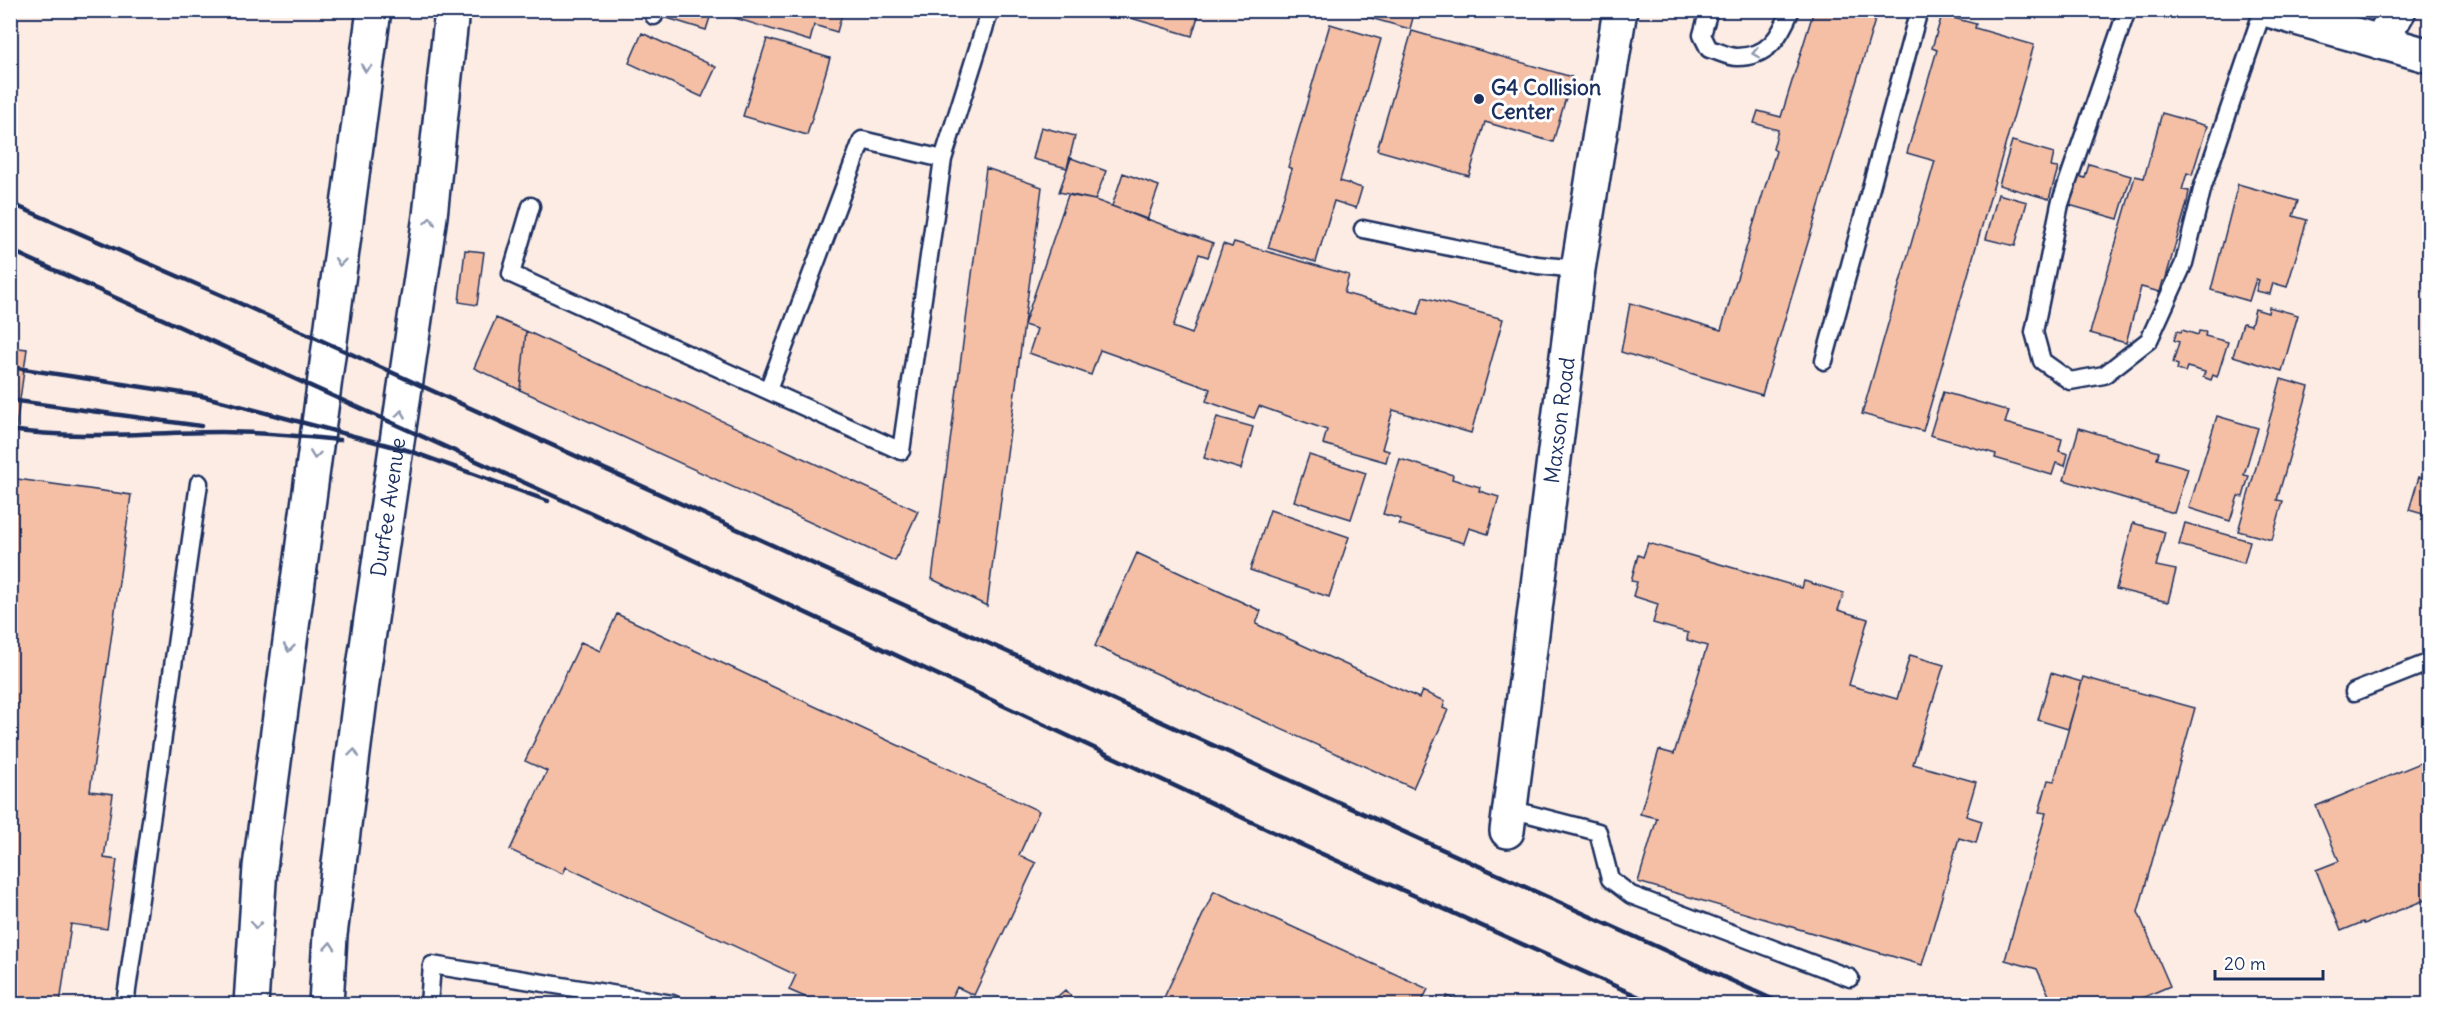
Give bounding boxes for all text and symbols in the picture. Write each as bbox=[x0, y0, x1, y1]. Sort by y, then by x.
one-way arrow bbox=[1751, 46, 1761, 59]
one-way arrow bbox=[360, 64, 372, 73]
place label: G4 Collision Center bbox=[1491, 74, 1601, 125]
marker: G4 Collision Center bbox=[1472, 92, 1486, 106]
one-way arrow bbox=[423, 216, 435, 226]
one-way arrow bbox=[334, 257, 347, 266]
street label: Maxson Road bbox=[1538, 356, 1580, 485]
one-way arrow bbox=[395, 409, 407, 419]
street label: Durfee Avenue bbox=[364, 436, 411, 578]
one-way arrow bbox=[309, 450, 321, 460]
one-way arrow bbox=[283, 644, 296, 653]
one-way arrow bbox=[347, 748, 359, 757]
one-way arrow bbox=[250, 921, 263, 930]
one-way arrow bbox=[323, 942, 336, 951]
scale bar bbox=[2215, 943, 2323, 981]
text: 20 m bbox=[2224, 952, 2266, 975]

